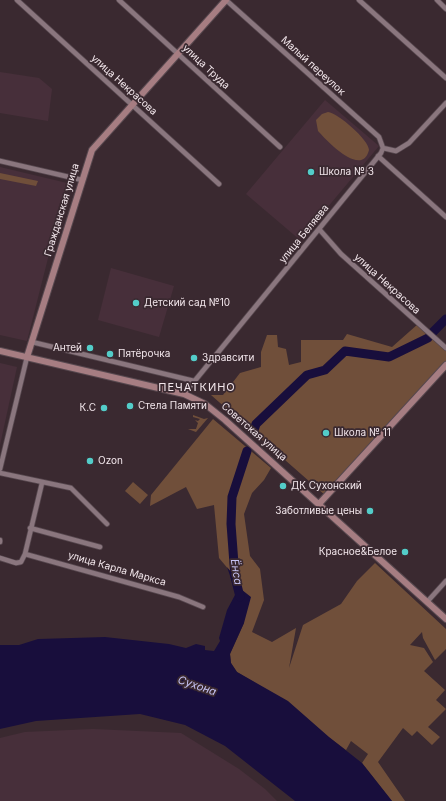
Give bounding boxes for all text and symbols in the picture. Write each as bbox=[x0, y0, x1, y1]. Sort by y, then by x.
street label: Малый переулок bbox=[278, 34, 348, 98]
street label: улица Труда bbox=[180, 42, 232, 92]
street label: улица Некрасова bbox=[89, 52, 159, 118]
street label: Гражданская улица bbox=[42, 162, 82, 258]
place label: Школа № 3 bbox=[319, 166, 374, 178]
marker: Школа № 3 bbox=[306, 167, 316, 177]
street label: улица Беляева bbox=[277, 202, 331, 266]
street label: улица Некрасова bbox=[352, 251, 422, 317]
place label: Детский сад №10 bbox=[144, 297, 230, 309]
marker: Детский сад №10 bbox=[131, 298, 141, 308]
place label: Антей bbox=[53, 342, 82, 354]
marker: Антей bbox=[85, 343, 95, 353]
place label: Пятёрочка bbox=[118, 348, 170, 360]
marker: Пятёрочка bbox=[105, 349, 115, 359]
place label: Здравсити bbox=[202, 352, 254, 364]
marker: Здравсити bbox=[189, 353, 199, 363]
district label: ПЕЧАТКИНО bbox=[158, 381, 236, 395]
place label: Стела Памяти bbox=[138, 400, 207, 412]
street label: Советская улица bbox=[219, 400, 289, 464]
marker: Стела Памяти bbox=[125, 401, 135, 411]
place label: К.С bbox=[80, 402, 96, 414]
marker: К.С bbox=[99, 403, 109, 413]
place label: Школа № 11 bbox=[334, 427, 391, 439]
marker: Школа № 11 bbox=[321, 428, 331, 438]
place label: Ozon bbox=[98, 455, 123, 467]
marker: Ozon bbox=[85, 456, 95, 466]
place label: ДК Сухонский bbox=[291, 480, 362, 492]
marker: ДК Сухонский bbox=[278, 481, 288, 491]
place label: Заботливые цены bbox=[275, 505, 362, 517]
marker: Заботливые цены bbox=[365, 506, 375, 516]
place label: Красное&Белое bbox=[319, 546, 397, 558]
marker: Красное&Белое bbox=[400, 547, 410, 557]
street label: улица Карла Маркса bbox=[67, 549, 167, 589]
water label: Ёнса bbox=[227, 558, 245, 586]
water label: Сухона bbox=[176, 673, 218, 699]

